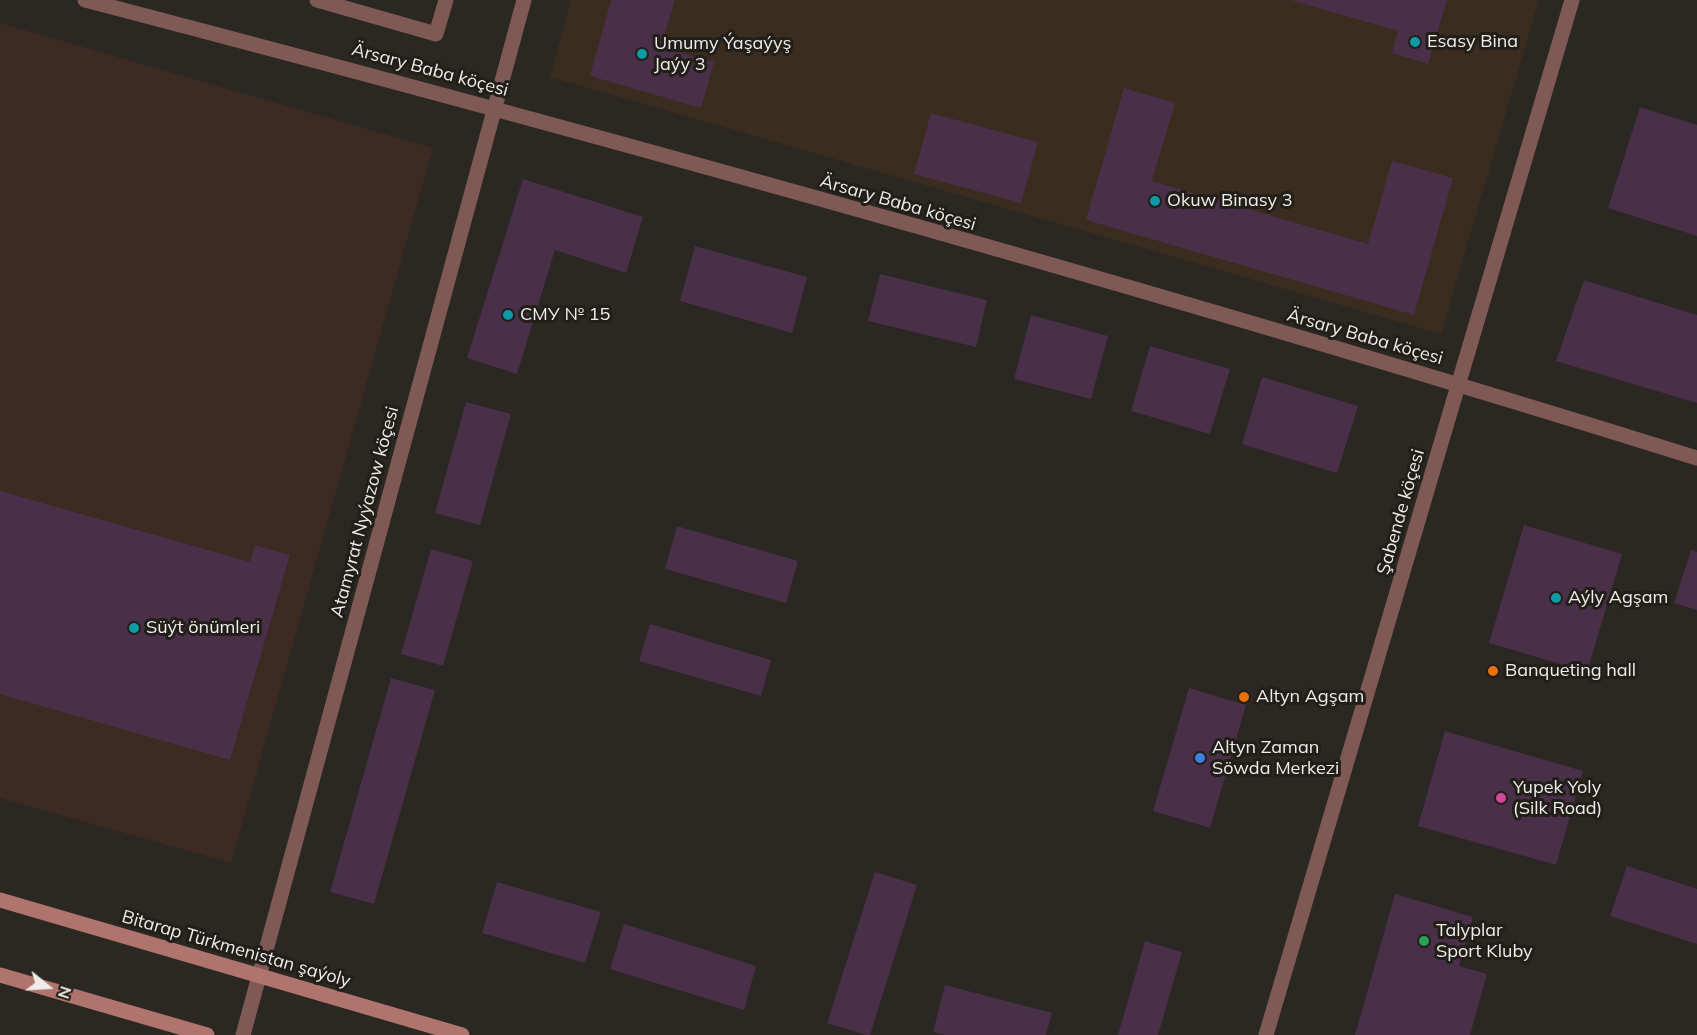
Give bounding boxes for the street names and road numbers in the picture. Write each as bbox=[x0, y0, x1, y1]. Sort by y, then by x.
street label: Ärsary Baba köçesi bbox=[349, 39, 511, 101]
street label: Ärsary Baba köçesi bbox=[818, 170, 978, 236]
street label: Ärsary Baba köçesi bbox=[1285, 304, 1445, 370]
street label: Atamyrat Nyýazow köçesi bbox=[326, 404, 404, 620]
street label: Şabende köçesi bbox=[1373, 447, 1429, 577]
street label: Bitarap Türkmenistan şaýoly bbox=[119, 906, 353, 992]

